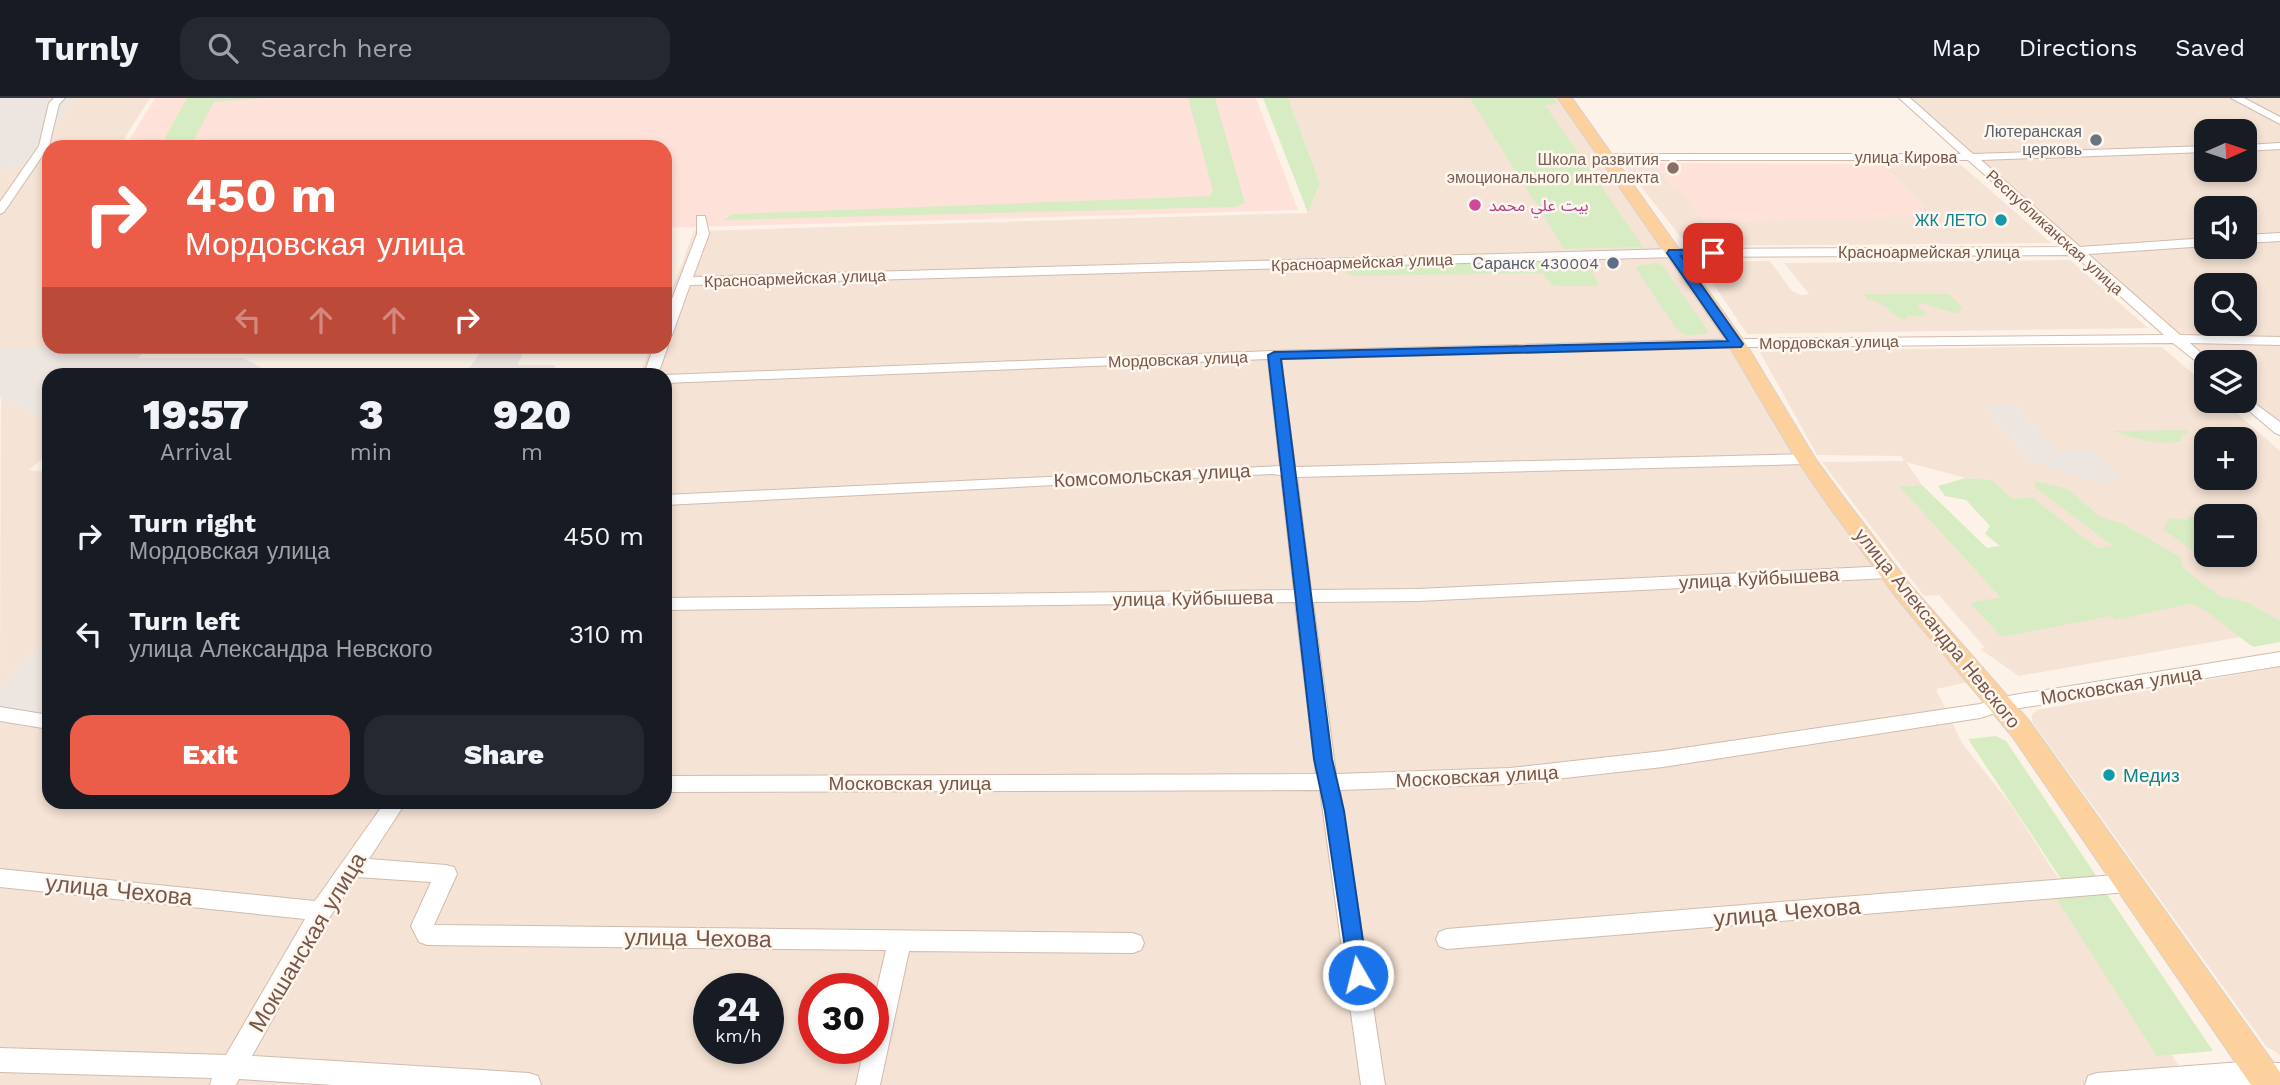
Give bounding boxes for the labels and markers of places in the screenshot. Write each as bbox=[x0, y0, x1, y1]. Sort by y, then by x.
place label: Лютеранская церковь bbox=[1984, 122, 2082, 159]
marker: Лютеранская церковь bbox=[2088, 132, 2104, 148]
place label: Школа развития эмоционального интеллекта bbox=[1447, 150, 1659, 187]
marker: Школа развития эмоционального интеллекта bbox=[1665, 160, 1681, 176]
place label: بيت علي محمد bbox=[1489, 196, 1589, 218]
marker: بيت علي محمد bbox=[1467, 197, 1483, 213]
place label: ЖК ЛЕТО bbox=[1915, 211, 1987, 230]
marker: ЖК ЛЕТО bbox=[1993, 212, 2009, 228]
pin bbox=[1683, 223, 1743, 283]
place label: Саранск 430004 bbox=[1473, 254, 1599, 273]
marker: Саранск 430004 bbox=[1605, 255, 1621, 271]
place label: Медиз bbox=[2123, 764, 2180, 787]
marker: Медиз bbox=[2101, 767, 2117, 783]

